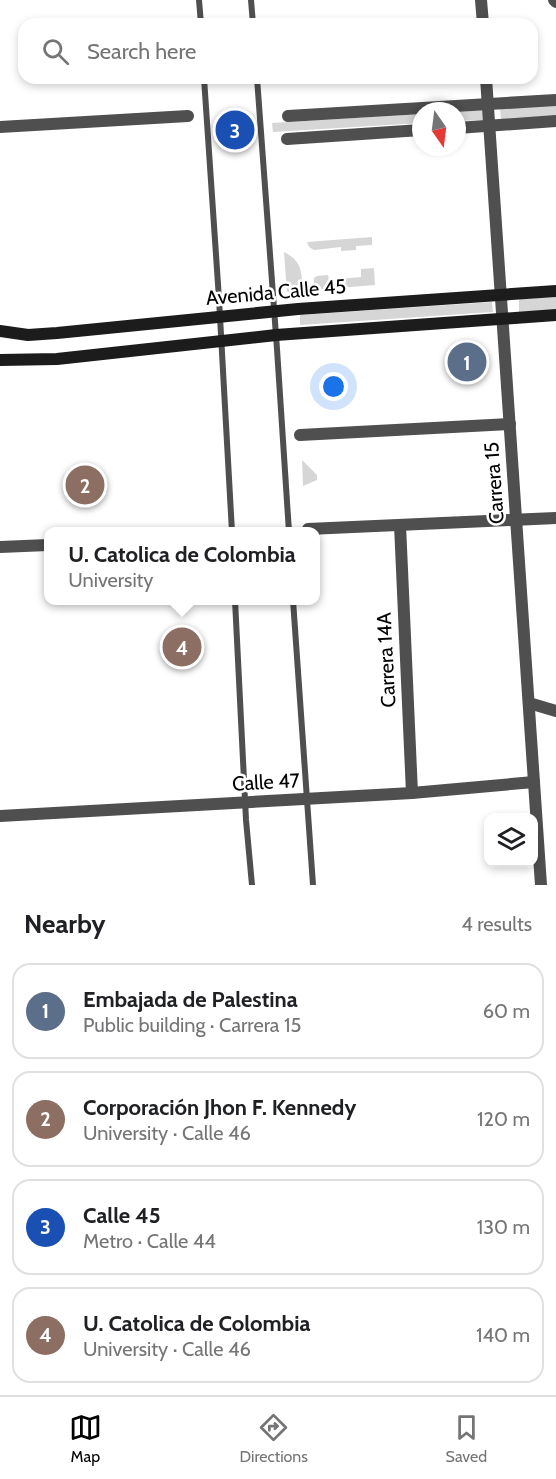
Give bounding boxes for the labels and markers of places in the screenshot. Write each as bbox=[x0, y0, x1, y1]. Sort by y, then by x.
pin: 3 bbox=[216, 108, 254, 152]
pin: 1 bbox=[448, 340, 486, 385]
pin: 2 bbox=[66, 462, 104, 508]
pin: 4 bbox=[162, 624, 201, 670]

